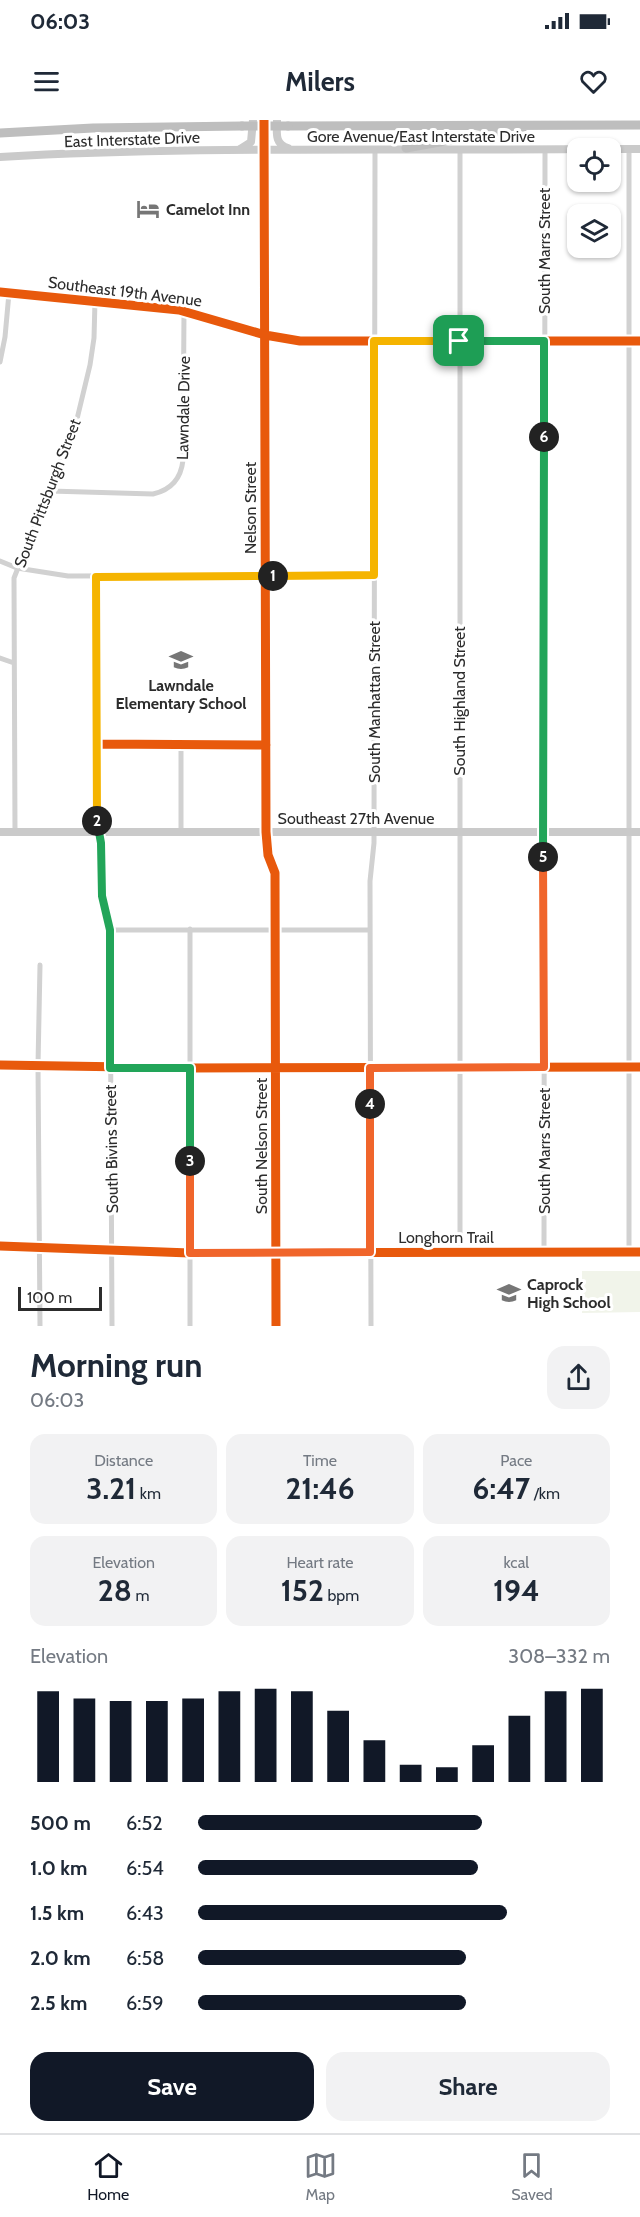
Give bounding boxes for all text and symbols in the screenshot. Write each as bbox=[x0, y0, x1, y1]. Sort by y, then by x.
text: 06:03 bbox=[30, 8, 90, 35]
icon: menu bbox=[30, 65, 63, 98]
text: Milers bbox=[285, 65, 355, 98]
icon: heart bbox=[577, 65, 610, 98]
street label: Gore Avenue/East Interstate Drive bbox=[307, 127, 535, 146]
street label: East Interstate Drive bbox=[64, 128, 200, 151]
map controls bbox=[567, 138, 621, 258]
button: locate bbox=[567, 138, 621, 192]
street label: South Marrs Street bbox=[535, 187, 554, 314]
hotel icon: Camelot Inn bbox=[135, 196, 161, 222]
place label: Camelot Inn bbox=[166, 200, 250, 219]
button: layers bbox=[567, 204, 621, 258]
street label: Southeast 19th Avenue bbox=[47, 273, 203, 310]
pin bbox=[433, 315, 484, 366]
icon: arrive bbox=[442, 324, 475, 357]
street label: Lawndale Drive bbox=[173, 356, 194, 460]
street label: South Pittsburgh Street bbox=[10, 416, 85, 570]
pin: 6 bbox=[529, 422, 559, 452]
text: 6 bbox=[540, 427, 549, 446]
street label: Nelson Street bbox=[241, 461, 260, 554]
pin: 1 bbox=[258, 561, 288, 591]
text: 1 bbox=[270, 566, 276, 585]
street label: South Manhattan Street bbox=[365, 620, 384, 783]
street label: South Highland Street bbox=[450, 626, 469, 776]
school or university icon: Lawndale Elementary School bbox=[168, 647, 194, 673]
place label: Lawndale Elementary School bbox=[115, 676, 247, 713]
pin: 2 bbox=[82, 806, 112, 836]
street label: Southeast 27th Avenue bbox=[278, 809, 434, 828]
text: 2 bbox=[93, 811, 101, 830]
pin: 5 bbox=[528, 842, 558, 872]
text: 5 bbox=[539, 847, 547, 866]
street label: South Nelson Street bbox=[252, 1077, 271, 1214]
street label: South Bivins Street bbox=[101, 1084, 122, 1213]
street label: South Marrs Street bbox=[535, 1087, 554, 1214]
pin: 4 bbox=[355, 1089, 385, 1119]
text: 4 bbox=[365, 1094, 375, 1113]
pin: 3 bbox=[175, 1146, 205, 1176]
text: 3 bbox=[186, 1151, 194, 1170]
street label: Longhorn Trail bbox=[398, 1228, 494, 1247]
place label: Caprock High School bbox=[527, 1275, 611, 1312]
school or university icon: Caprock High School bbox=[496, 1280, 522, 1306]
scale bar bbox=[18, 1284, 102, 1312]
text: 100 m bbox=[27, 1288, 72, 1307]
text: Morning run bbox=[30, 1345, 202, 1385]
button: share bbox=[547, 1346, 610, 1409]
text: 06:03 bbox=[30, 1388, 84, 1412]
text: Distance bbox=[94, 1451, 153, 1470]
text: Time bbox=[303, 1451, 337, 1470]
text: Pace bbox=[500, 1451, 532, 1470]
text: 3.21 bbox=[86, 1470, 136, 1507]
text: 21:46 bbox=[285, 1470, 355, 1507]
text: 6:47 bbox=[473, 1470, 530, 1507]
text: km bbox=[136, 1484, 161, 1503]
text: /km bbox=[530, 1484, 560, 1503]
text: Elevation bbox=[92, 1553, 155, 1572]
text: Heart rate bbox=[287, 1553, 353, 1572]
text: kcal bbox=[504, 1553, 529, 1572]
text: 28 bbox=[98, 1572, 132, 1609]
text: 152 bbox=[281, 1572, 324, 1609]
text: 194 bbox=[493, 1572, 540, 1609]
text: m bbox=[132, 1586, 149, 1605]
text: bpm bbox=[324, 1586, 359, 1605]
text: Elevation bbox=[30, 1644, 108, 1668]
text: 308–332 m bbox=[508, 1644, 610, 1668]
text: 500 m bbox=[30, 1811, 91, 1835]
text: 6:52 bbox=[126, 1811, 163, 1835]
text: 1.0 km bbox=[30, 1856, 87, 1880]
text: 6:54 bbox=[126, 1856, 164, 1880]
text: 1.5 km bbox=[30, 1901, 84, 1925]
text: 6:43 bbox=[126, 1901, 164, 1925]
text: 2.0 km bbox=[30, 1946, 91, 1970]
text: 6:58 bbox=[126, 1946, 164, 1970]
text: 2.5 km bbox=[30, 1991, 87, 2015]
text: 6:59 bbox=[126, 1991, 164, 2015]
button: Save bbox=[30, 2052, 314, 2121]
button: Share bbox=[326, 2052, 610, 2121]
tab: Home bbox=[87, 2149, 129, 2204]
tab: Map bbox=[304, 2149, 337, 2204]
tab: Saved bbox=[511, 2149, 553, 2204]

